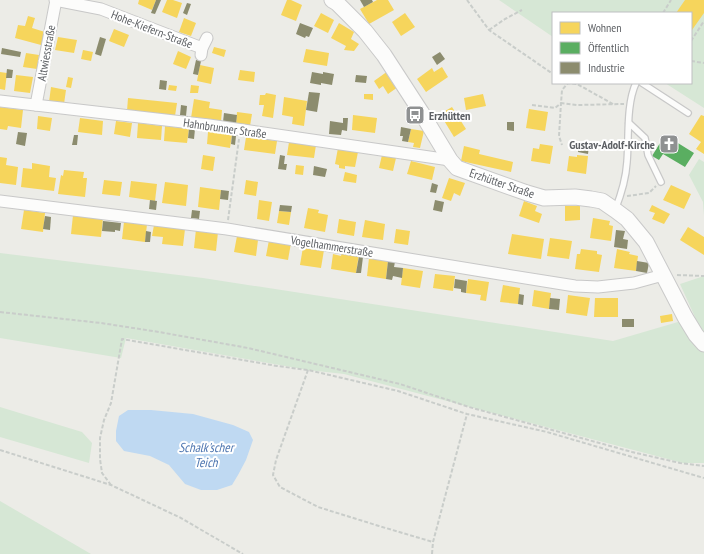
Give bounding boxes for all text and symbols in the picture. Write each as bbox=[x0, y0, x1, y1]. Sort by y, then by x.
street label: Hohe-Kiefern-Straße bbox=[109, 7, 195, 51]
legend bbox=[552, 12, 692, 84]
text: Wohnen bbox=[588, 20, 622, 35]
street label: Altwiesstraße bbox=[34, 24, 58, 82]
text: Öffentlich bbox=[588, 40, 629, 55]
text: Industrie bbox=[588, 60, 625, 75]
bus stop icon: Erzhütten bbox=[404, 104, 426, 126]
place label: Erzhütten bbox=[429, 108, 470, 123]
street label: Hahnbrunner Straße bbox=[182, 115, 268, 141]
church icon: Gustav-Adolf-Kirche bbox=[658, 133, 680, 155]
place label: Gustav-Adolf-Kirche bbox=[569, 137, 655, 152]
street label: Erzhütter Straße bbox=[467, 165, 537, 201]
street label: Vogelhammerstraße bbox=[289, 232, 374, 260]
water label: Schalk'scher Teich bbox=[179, 439, 236, 471]

